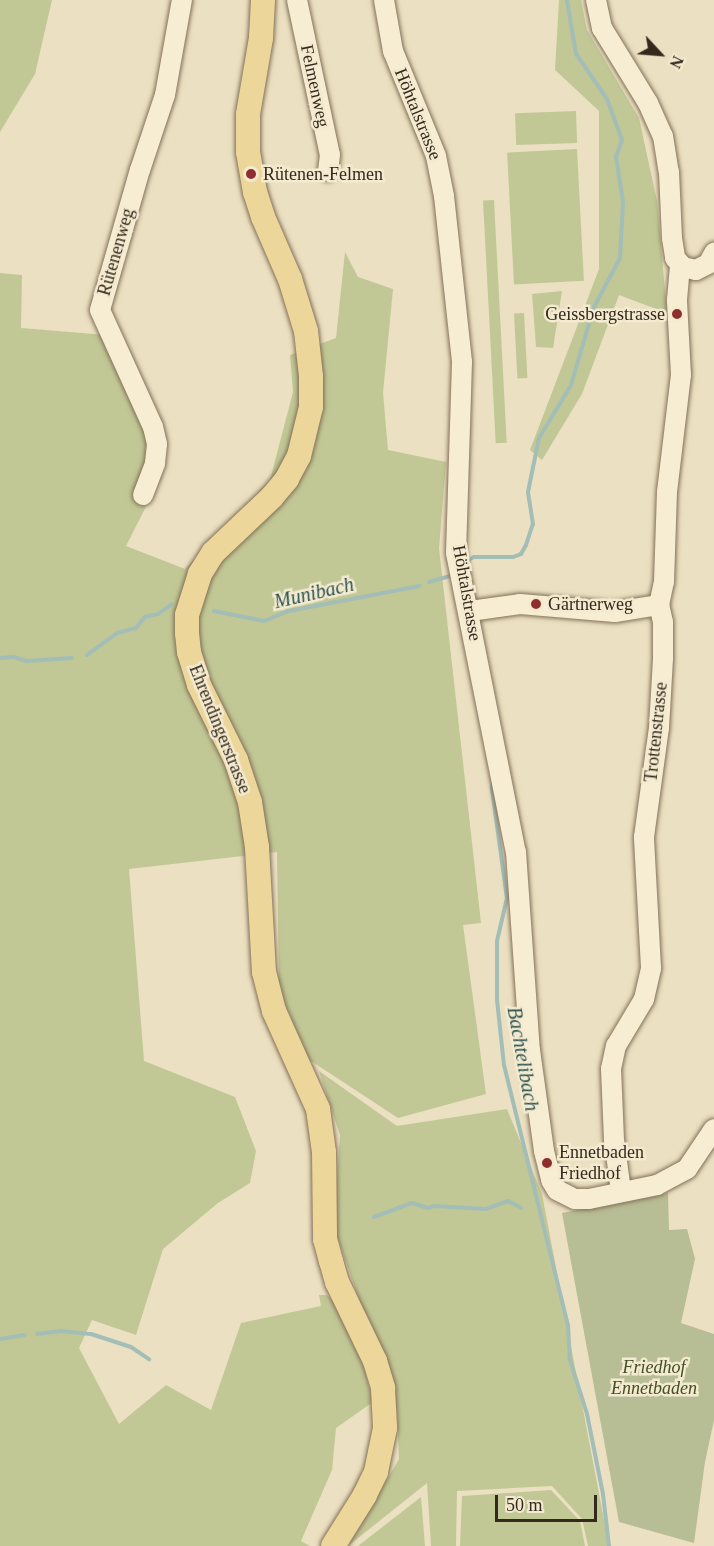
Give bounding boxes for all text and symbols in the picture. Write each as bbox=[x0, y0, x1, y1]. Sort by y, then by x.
north arrow bbox=[630, 24, 690, 84]
street label: Felmenweg bbox=[296, 43, 334, 129]
text: N bbox=[666, 53, 687, 71]
street label: Höhtalstrasse bbox=[390, 65, 446, 163]
place label: Rütenen-Felmen bbox=[263, 163, 383, 185]
marker: Rütenen-Felmen bbox=[244, 167, 258, 181]
street label: Rütenenweg bbox=[93, 206, 139, 298]
place label: Geissbergstrasse bbox=[545, 303, 665, 325]
marker: Geissbergstrasse bbox=[670, 307, 684, 321]
street label: Höhtalstrasse bbox=[448, 543, 486, 643]
water label: Munibach bbox=[272, 572, 356, 614]
place label: Gärtnerweg bbox=[548, 593, 633, 615]
marker: Gärtnerweg bbox=[529, 597, 543, 611]
street label: Ehrendingerstrasse bbox=[184, 661, 256, 797]
street label: Trottenstrasse bbox=[640, 681, 672, 783]
water label: Bachtelibach bbox=[502, 1005, 544, 1113]
place label: Ennetbaden Friedhof bbox=[559, 1142, 644, 1184]
marker: Ennetbaden Friedhof bbox=[540, 1156, 554, 1170]
park label: Friedhof Ennetbaden bbox=[611, 1357, 697, 1400]
scale bar bbox=[498, 1483, 600, 1521]
text: 50 m bbox=[506, 1495, 543, 1515]

